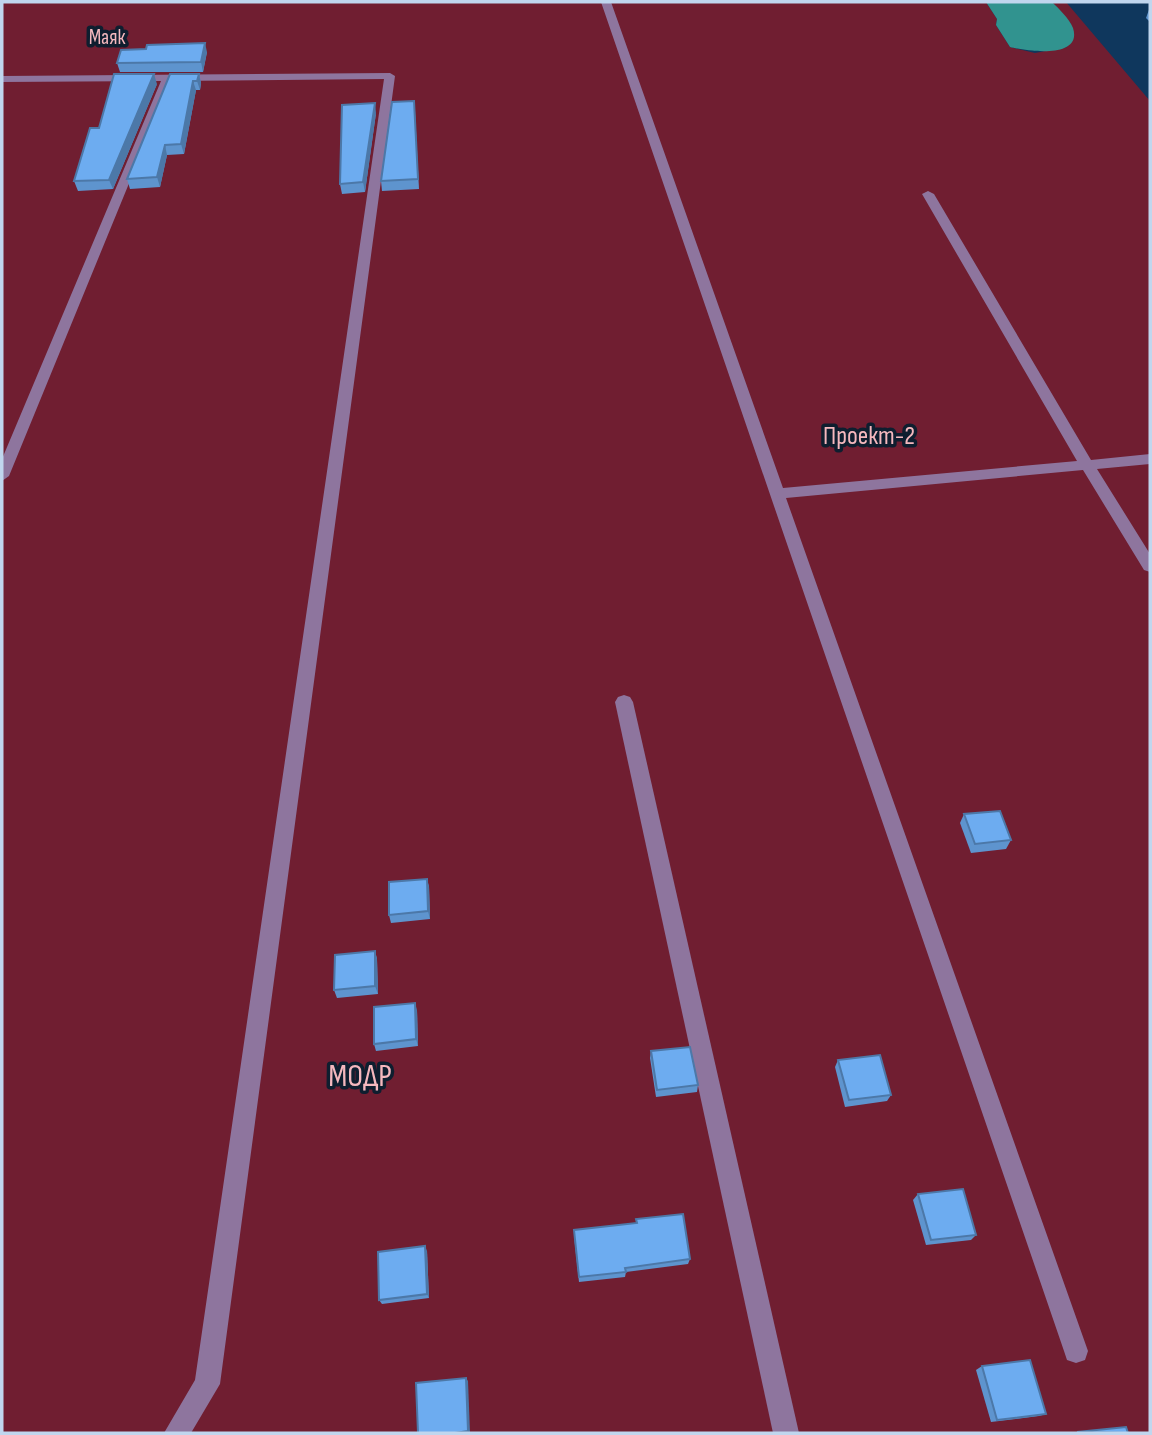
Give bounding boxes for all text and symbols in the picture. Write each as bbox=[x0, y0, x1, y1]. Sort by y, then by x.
park label: Маяк bbox=[89, 25, 125, 50]
park label: Проект-2 bbox=[823, 421, 915, 452]
park label: МОДР bbox=[328, 1057, 392, 1096]

